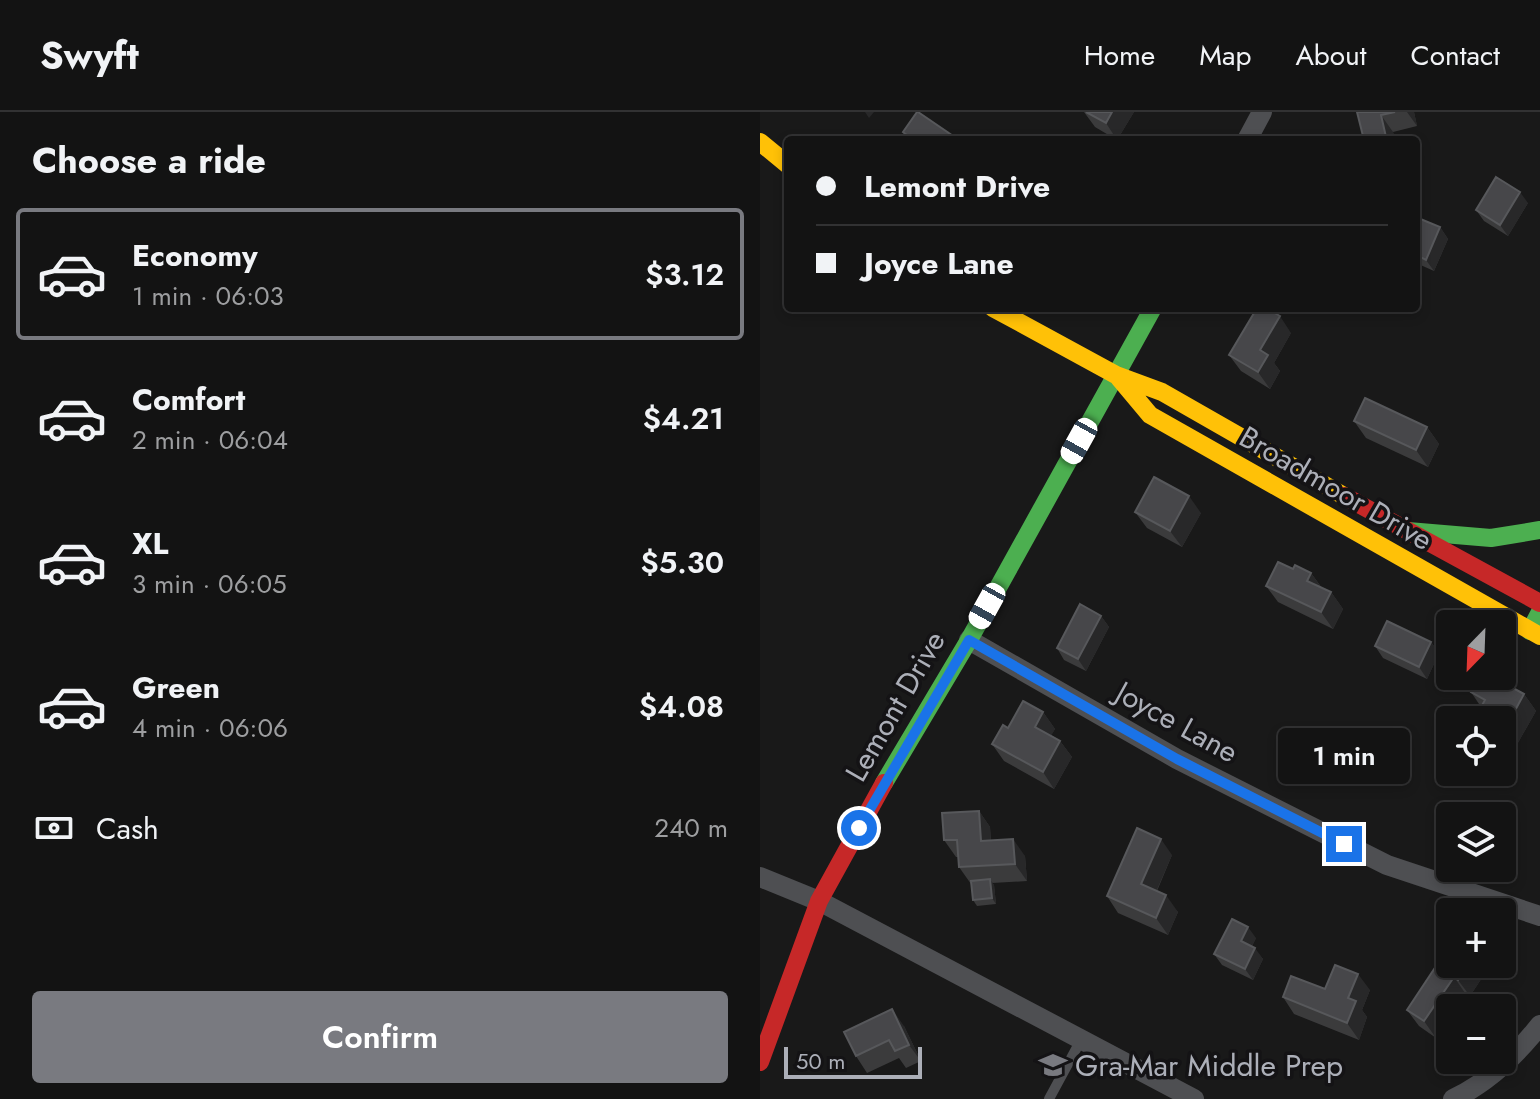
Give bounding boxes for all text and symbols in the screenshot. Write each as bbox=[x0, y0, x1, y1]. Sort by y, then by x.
text: Swyft bbox=[40, 28, 139, 83]
text: Home bbox=[1084, 35, 1155, 76]
text: Map bbox=[1199, 35, 1251, 76]
text: About bbox=[1295, 35, 1367, 76]
text: Contact bbox=[1411, 35, 1500, 76]
text: Choose a ride bbox=[32, 134, 266, 186]
text: Lemont Drive bbox=[864, 165, 1050, 208]
text: Economy bbox=[132, 234, 258, 277]
icon: car bbox=[36, 238, 108, 310]
text: Joyce Lane bbox=[864, 242, 1014, 285]
text: $3.12 bbox=[645, 253, 724, 296]
text: 1 min · 06:03 bbox=[132, 277, 284, 315]
text: Comfort bbox=[132, 378, 245, 421]
icon: car bbox=[36, 382, 108, 454]
text: $4.21 bbox=[643, 397, 724, 440]
car bbox=[1057, 414, 1101, 468]
street label: Broadmoor Drive bbox=[1231, 415, 1441, 561]
text: 2 min · 06:04 bbox=[132, 421, 288, 459]
text: XL bbox=[132, 522, 168, 565]
icon: car bbox=[36, 526, 108, 598]
text: $5.30 bbox=[640, 541, 724, 584]
text: 3 min · 06:05 bbox=[132, 565, 287, 603]
car bbox=[965, 579, 1009, 633]
north arrow bbox=[1436, 610, 1516, 690]
map controls bbox=[1436, 610, 1516, 1074]
street label: Lemont Drive bbox=[835, 623, 955, 789]
text: Green bbox=[132, 666, 220, 709]
street label: Joyce Lane bbox=[1105, 669, 1246, 773]
icon: car bbox=[36, 670, 108, 742]
text: $4.08 bbox=[639, 685, 724, 728]
button: locate bbox=[1436, 706, 1516, 786]
text: 4 min · 06:06 bbox=[132, 709, 288, 747]
callout: 1 min bbox=[1278, 728, 1410, 784]
text: 1 min bbox=[1312, 737, 1376, 775]
button: layers bbox=[1436, 802, 1516, 882]
icon: cash bbox=[32, 806, 76, 850]
text: Cash bbox=[96, 807, 159, 850]
text: 240 m bbox=[654, 809, 728, 847]
route start bbox=[841, 810, 877, 846]
route end bbox=[1326, 826, 1362, 862]
button: + bbox=[1436, 898, 1516, 978]
button: Confirm bbox=[32, 991, 728, 1083]
button: − bbox=[1436, 994, 1516, 1074]
scale bar bbox=[784, 1043, 922, 1079]
place label: Gra-Mar Middle Prep bbox=[1075, 1044, 1343, 1087]
text: 50 m bbox=[796, 1045, 845, 1077]
school or university icon: Gra-Mar Middle Prep bbox=[1038, 1050, 1068, 1080]

